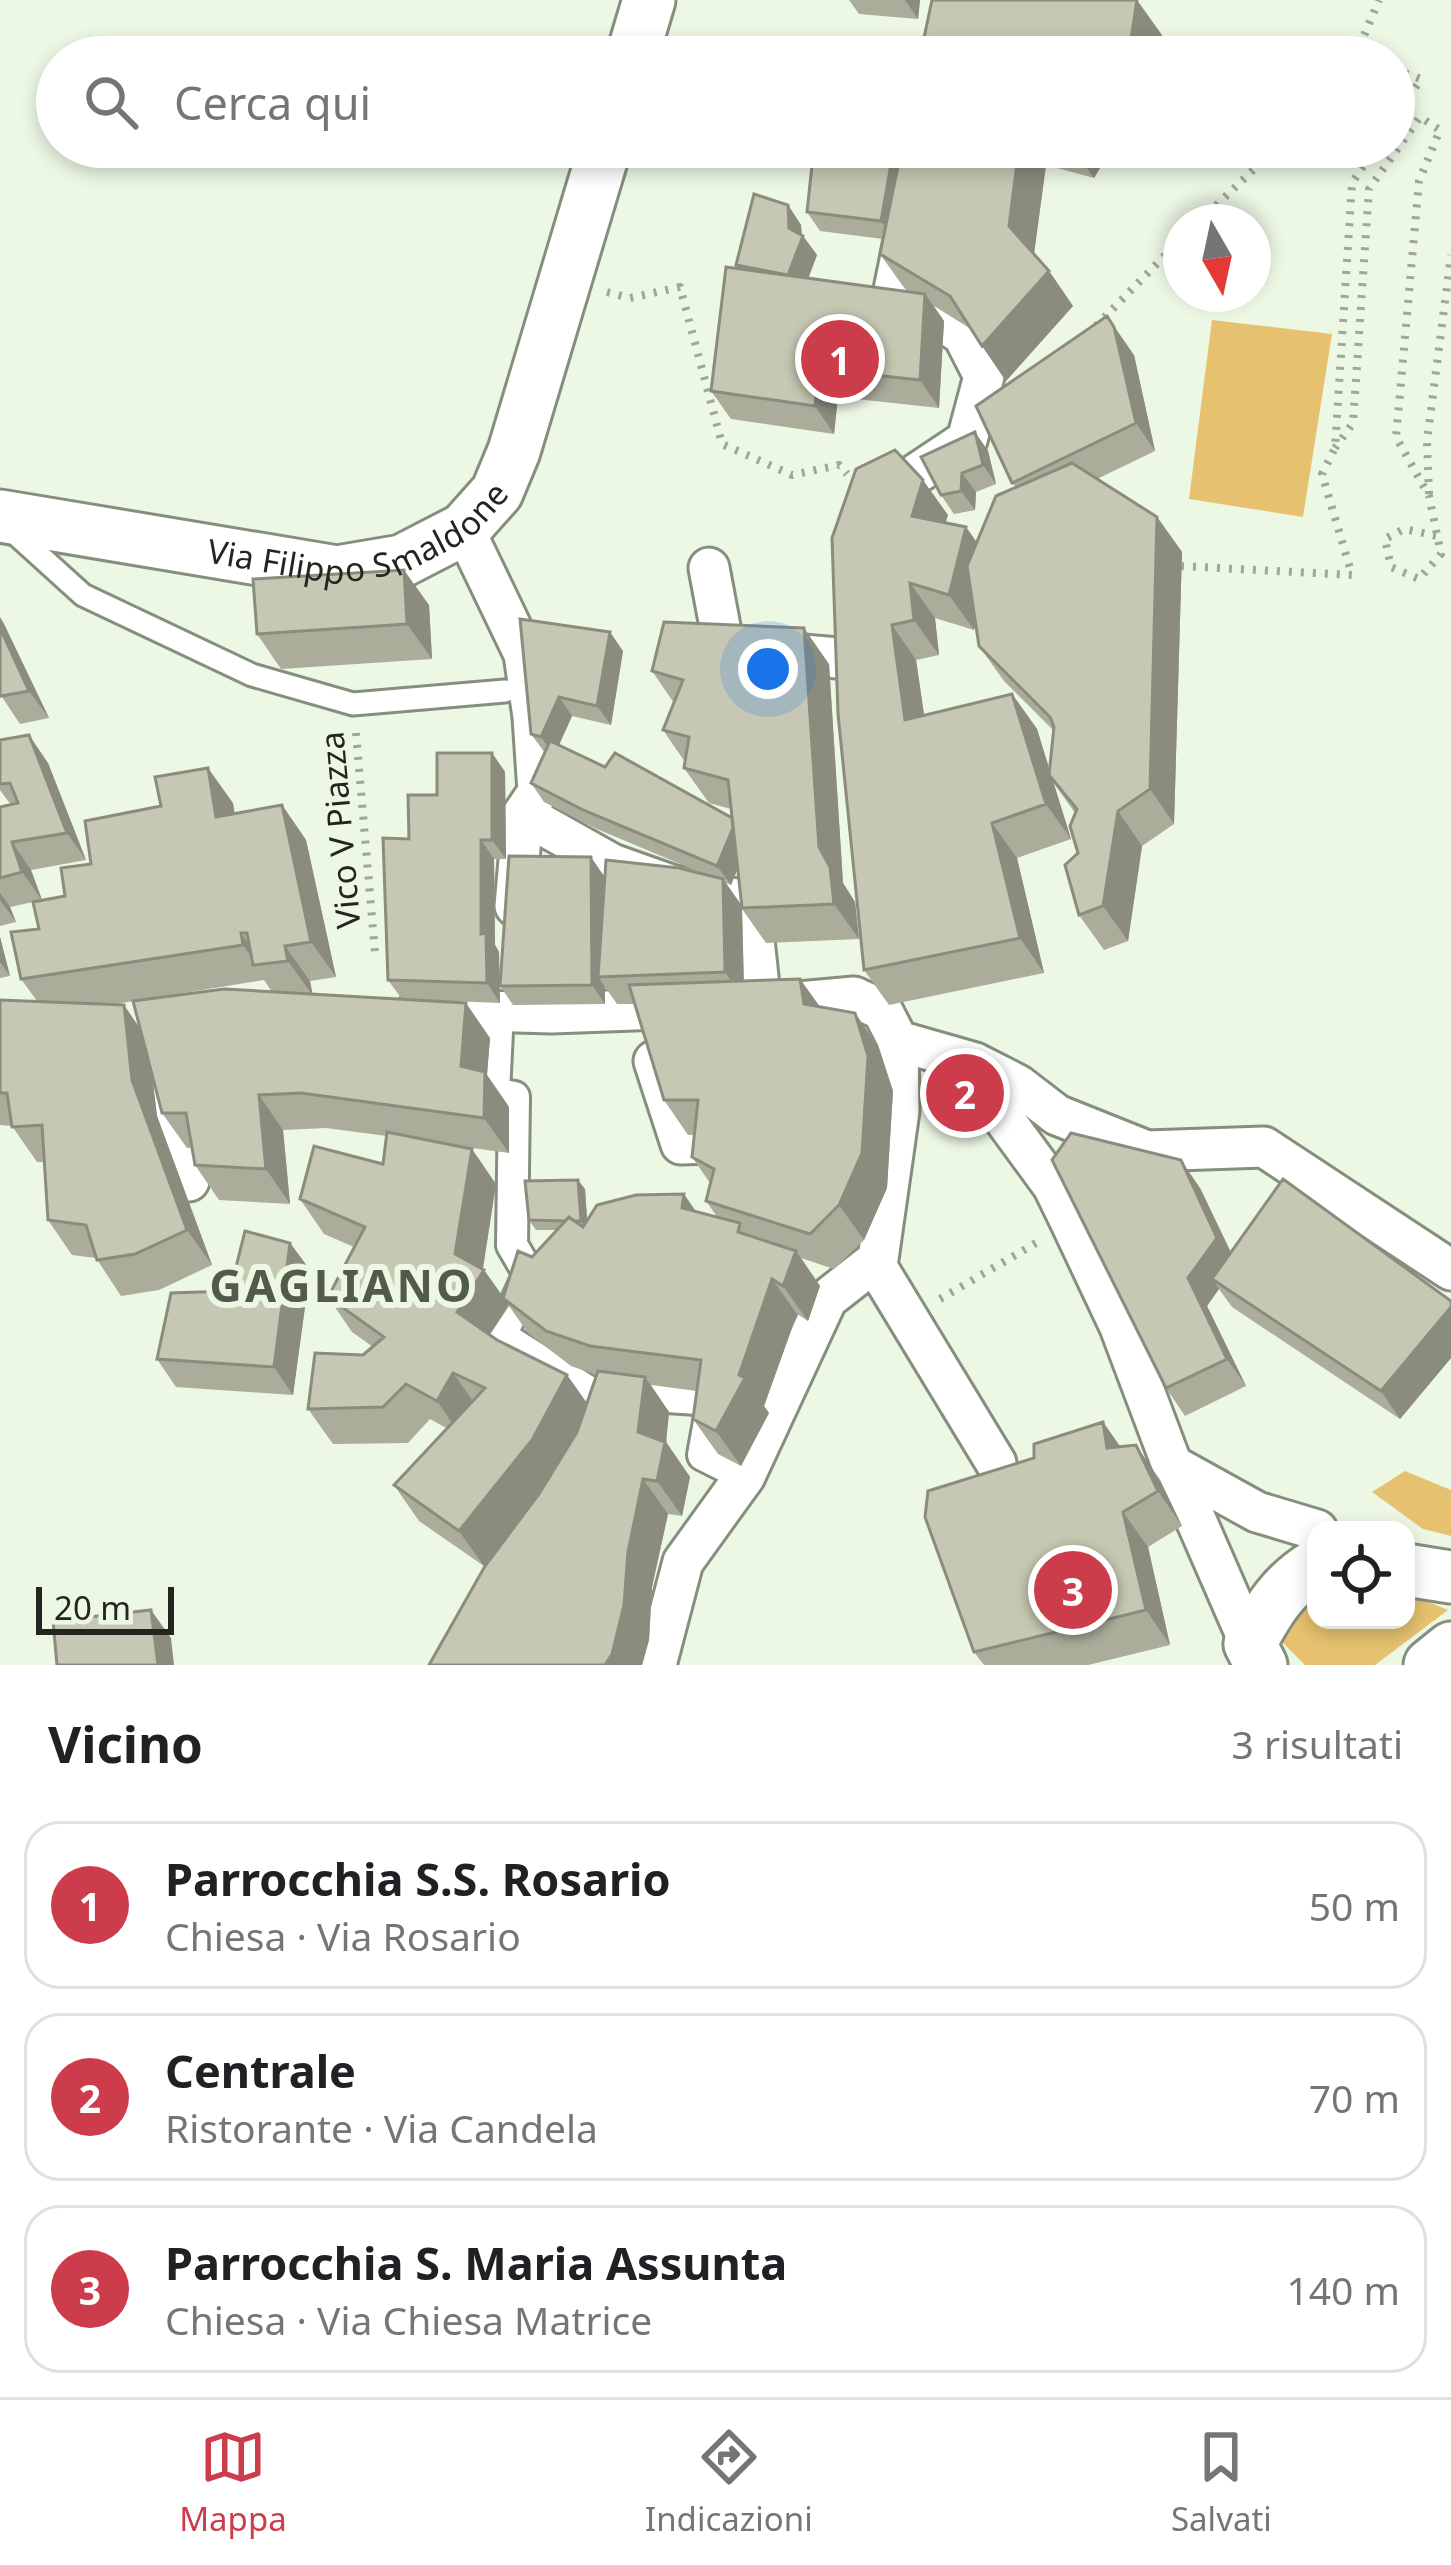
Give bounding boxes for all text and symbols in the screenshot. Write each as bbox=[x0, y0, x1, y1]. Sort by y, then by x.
search box bbox=[36, 36, 1415, 168]
icon: search bbox=[78, 69, 144, 135]
text: Cerca qui bbox=[174, 72, 371, 133]
north arrow bbox=[1163, 204, 1271, 312]
pin: 1 bbox=[801, 314, 879, 404]
street label: Via Filippo Smaldone bbox=[204, 472, 518, 595]
your location bbox=[738, 639, 798, 699]
street label: Vico V Piazza bbox=[308, 730, 371, 930]
pin: 2 bbox=[926, 1048, 1004, 1138]
district label: GAGLIANO bbox=[209, 1254, 475, 1315]
map controls bbox=[1307, 1521, 1415, 1629]
button: locate bbox=[1307, 1521, 1415, 1629]
pin: 3 bbox=[1034, 1545, 1112, 1635]
scale bar bbox=[36, 1581, 174, 1634]
text: 20 m bbox=[54, 1585, 131, 1630]
text: Vicino bbox=[48, 1708, 203, 1778]
text: 3 risultati bbox=[1231, 1717, 1403, 1770]
text: Parrocchia S.S. Rosario bbox=[165, 1848, 671, 1909]
text: 1 bbox=[79, 1879, 101, 1932]
text: 50 m bbox=[1309, 1879, 1400, 1932]
text: Chiesa · Via Rosario bbox=[165, 1909, 521, 1962]
text: Centrale bbox=[165, 2040, 356, 2101]
text: 2 bbox=[79, 2071, 101, 2124]
text: 70 m bbox=[1309, 2071, 1400, 2124]
text: Ristorante · Via Candela bbox=[165, 2101, 598, 2154]
text: Parrocchia S. Maria Assunta bbox=[165, 2232, 787, 2293]
text: 3 bbox=[79, 2263, 101, 2316]
text: 140 m bbox=[1286, 2263, 1400, 2316]
text: Chiesa · Via Chiesa Matrice bbox=[165, 2293, 652, 2346]
tab: Mappa bbox=[179, 2424, 287, 2541]
tab: Indicazioni bbox=[645, 2424, 813, 2541]
tab: Salvati bbox=[1171, 2424, 1272, 2541]

